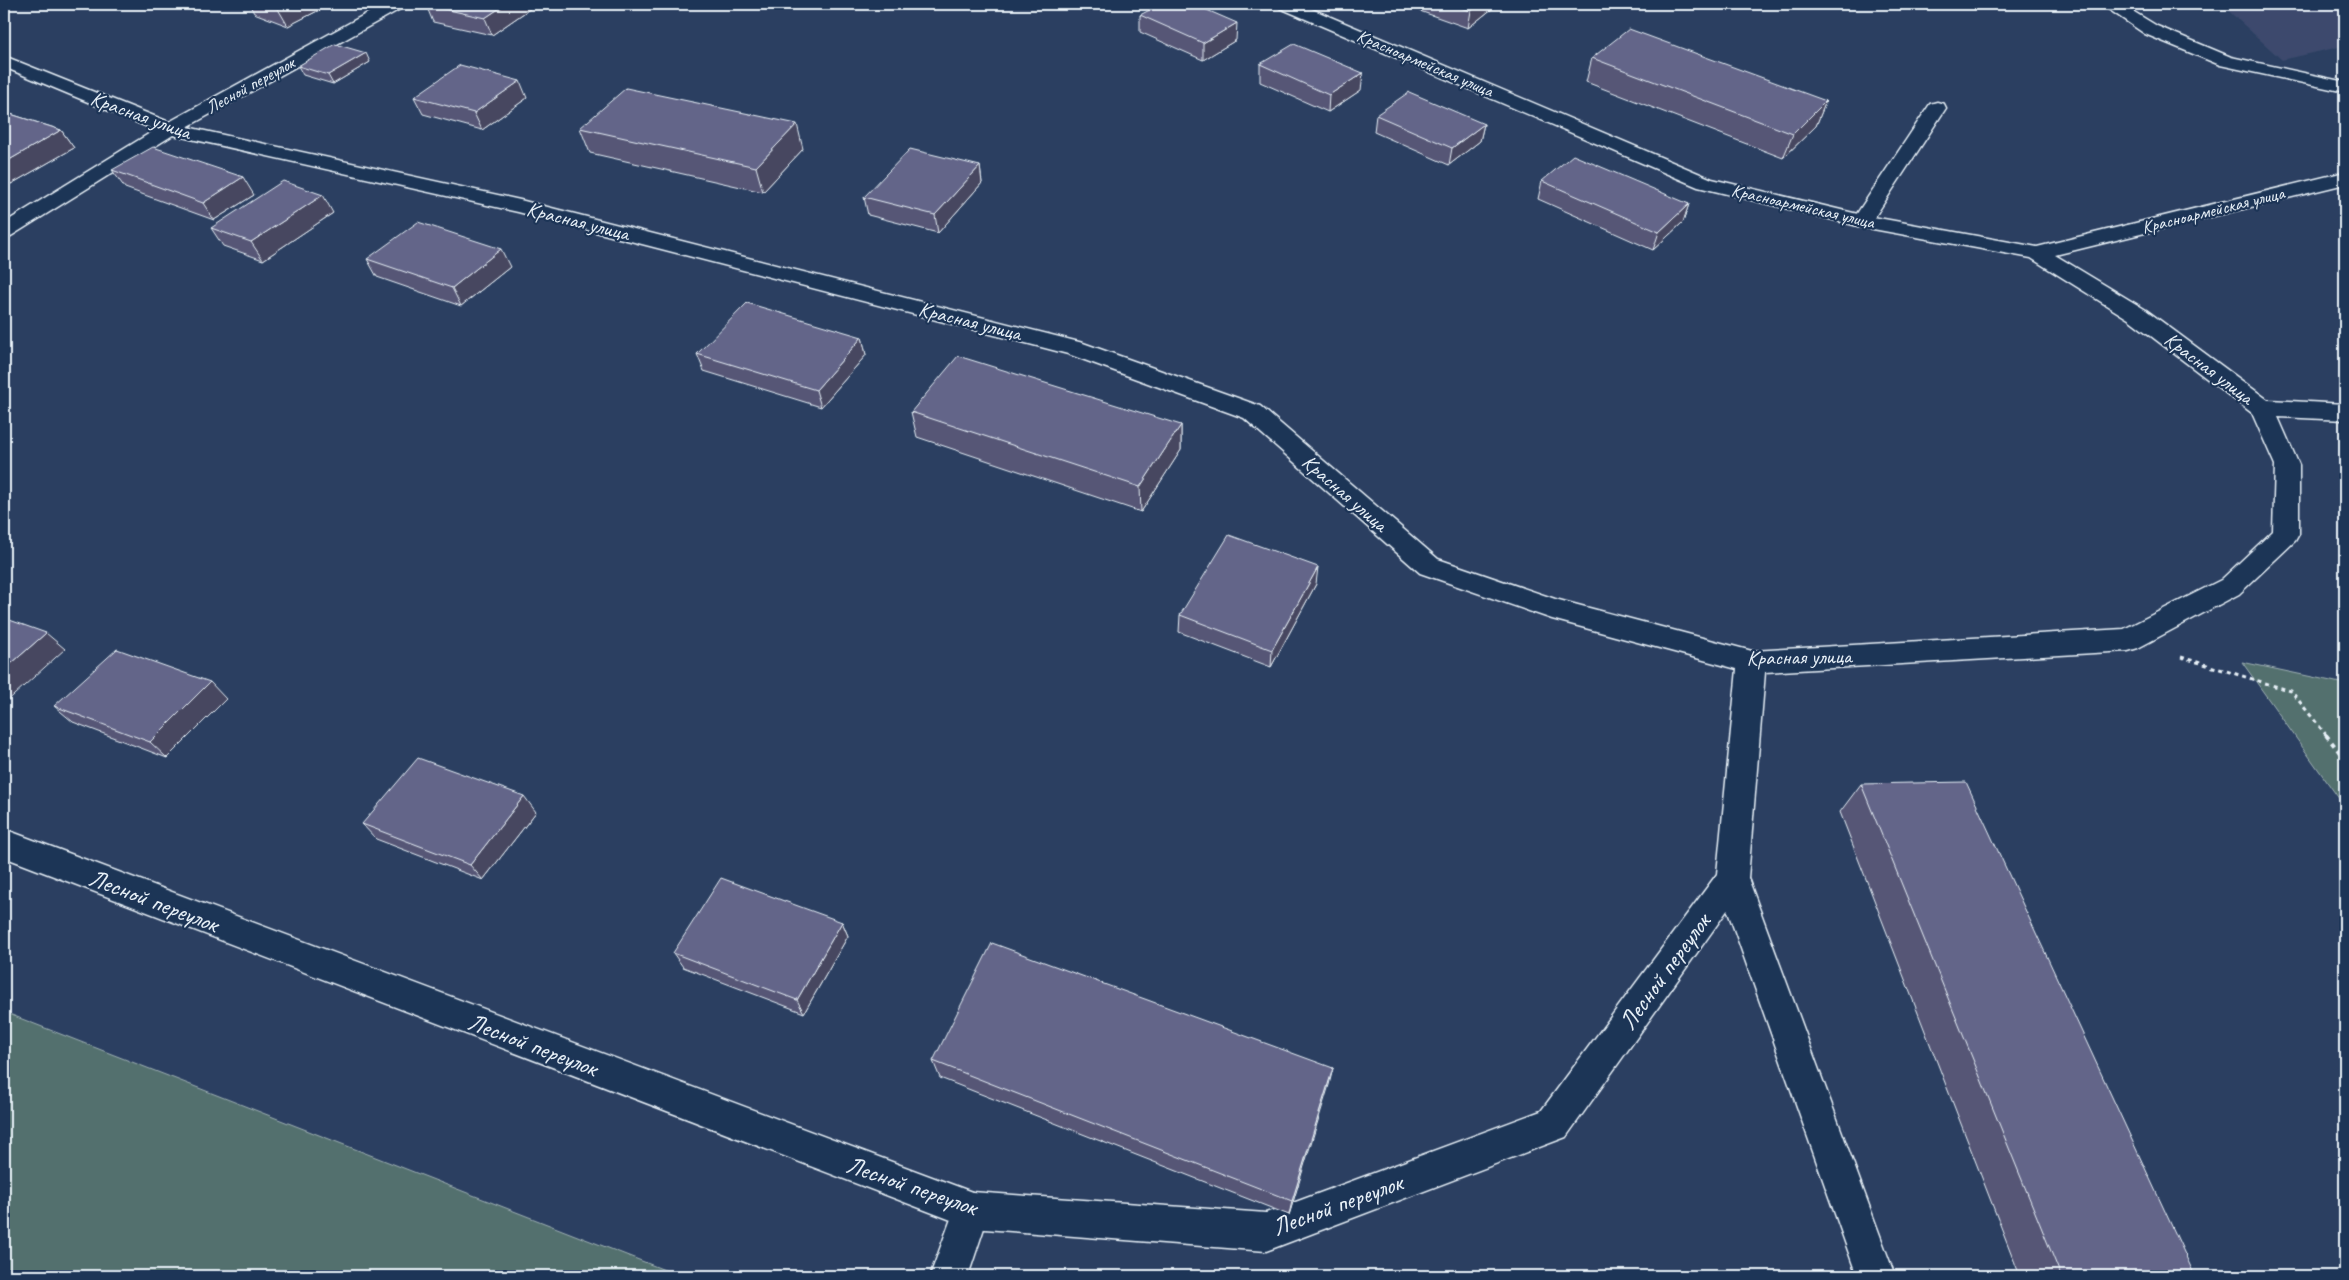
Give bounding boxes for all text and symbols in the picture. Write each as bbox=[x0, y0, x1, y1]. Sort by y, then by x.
street label: Красноармейская улица bbox=[1353, 24, 1498, 102]
street label: Лесной переулок bbox=[202, 50, 300, 118]
street label: Красная улица bbox=[87, 85, 197, 146]
street label: Красноармейская улица bbox=[1729, 179, 1878, 234]
street label: Красноармейская улица bbox=[2139, 181, 2288, 238]
street label: Красная улица bbox=[524, 196, 634, 247]
street label: Красная улица bbox=[916, 296, 1026, 347]
street label: Красная улица bbox=[2159, 326, 2261, 411]
street label: Красная улица bbox=[1297, 449, 1395, 539]
street label: Красная улица bbox=[1746, 643, 1854, 671]
street label: Лесной переулок bbox=[84, 862, 226, 941]
street label: Лесной переулок bbox=[1612, 905, 1719, 1036]
street label: Лесной переулок bbox=[463, 1006, 605, 1085]
street label: Лесной переулок bbox=[842, 1149, 984, 1224]
street label: Лесной переулок bbox=[1268, 1166, 1409, 1243]

